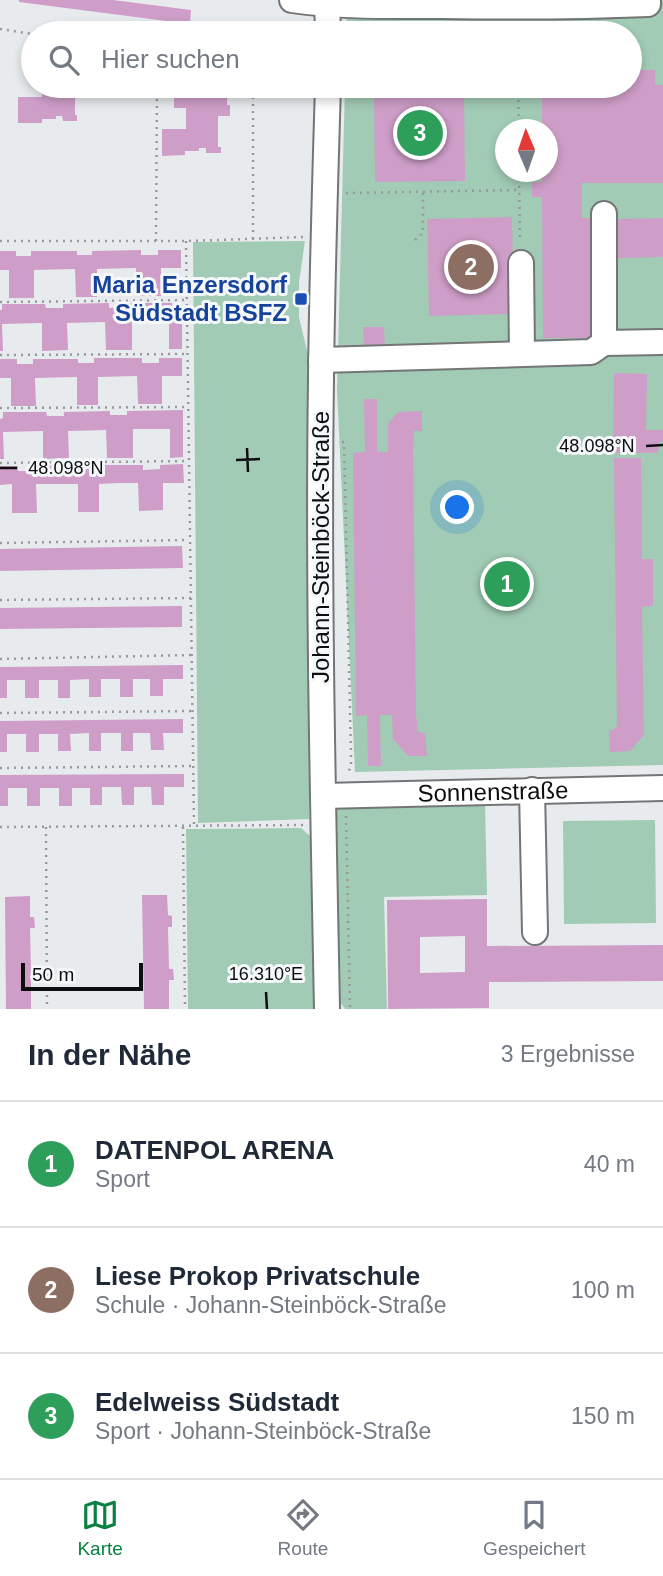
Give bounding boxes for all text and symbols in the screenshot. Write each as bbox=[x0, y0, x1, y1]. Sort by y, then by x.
search box bbox=[21, 21, 642, 98]
icon: search bbox=[45, 41, 83, 79]
text: Hier suchen bbox=[101, 44, 240, 74]
pin: 3 bbox=[397, 107, 443, 159]
north arrow bbox=[495, 119, 558, 182]
pin: 2 bbox=[448, 241, 494, 293]
place label: Maria Enzersdorf Südstadt BSFZ bbox=[92, 271, 288, 326]
marker: Maria Enzersdorf Südstadt BSFZ bbox=[293, 291, 309, 307]
street label: Johann-Steinböck-Straße bbox=[307, 411, 334, 683]
text: 48.098°N bbox=[559, 436, 635, 456]
text: 48.098°N bbox=[28, 458, 104, 478]
your location bbox=[440, 490, 474, 524]
pin: 1 bbox=[484, 558, 530, 610]
street label: Sonnenstraße bbox=[417, 776, 569, 807]
scale bar bbox=[21, 960, 144, 992]
text: 50 m bbox=[32, 964, 74, 985]
text: 16.310°E bbox=[229, 964, 303, 984]
text: In der Nähe bbox=[28, 1038, 191, 1071]
text: 3 Ergebnisse bbox=[501, 1041, 635, 1067]
text: DATENPOL ARENA bbox=[95, 1135, 334, 1165]
text: 1 bbox=[45, 1151, 57, 1177]
text: 40 m bbox=[584, 1151, 635, 1177]
text: Sport bbox=[95, 1166, 150, 1192]
text: Liese Prokop Privatschule bbox=[95, 1261, 420, 1291]
text: 2 bbox=[45, 1277, 57, 1303]
text: 100 m bbox=[571, 1277, 635, 1303]
text: Schule · Johann-Steinböck-Straße bbox=[95, 1292, 447, 1318]
text: Edelweiss Südstadt bbox=[95, 1387, 339, 1417]
text: 3 bbox=[45, 1403, 57, 1429]
text: 150 m bbox=[571, 1403, 635, 1429]
text: Sport · Johann-Steinböck-Straße bbox=[95, 1418, 431, 1444]
tab: Karte bbox=[77, 1496, 123, 1560]
tab: Route bbox=[278, 1496, 328, 1560]
tab: Gespeichert bbox=[483, 1496, 586, 1560]

